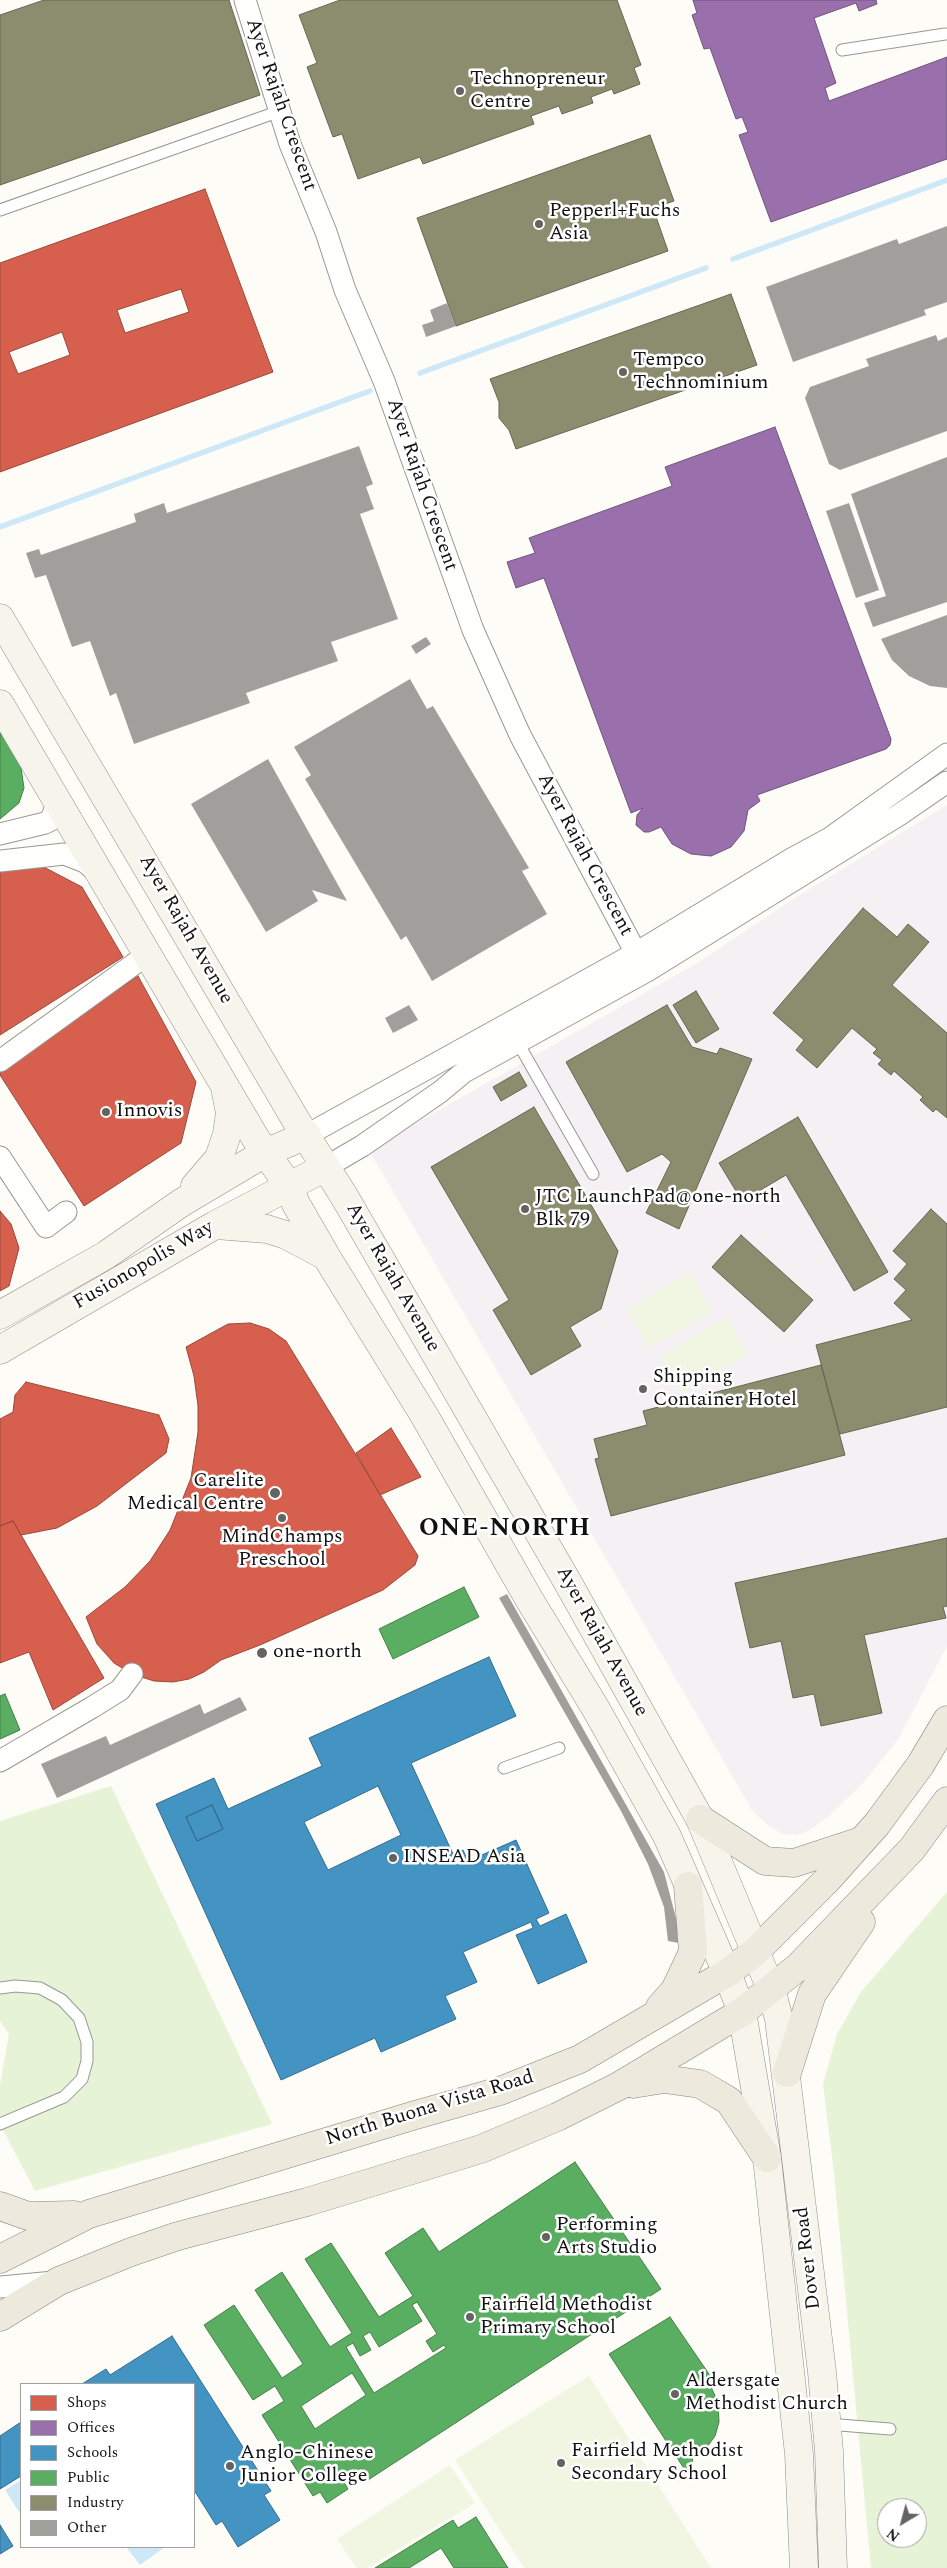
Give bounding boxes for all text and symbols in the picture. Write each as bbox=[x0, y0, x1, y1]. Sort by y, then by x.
street label: Ayer Rajah Crescent bbox=[239, 16, 321, 194]
place label: Technopreneur Centre bbox=[470, 68, 605, 115]
marker: Technopreneur Centre bbox=[454, 85, 466, 97]
place label: Pepperl+Fuchs Asia bbox=[549, 200, 680, 247]
marker: Pepperl+Fuchs Asia bbox=[533, 218, 545, 230]
place label: Tempco Technominium bbox=[633, 349, 768, 396]
marker: Tempco Technominium bbox=[617, 366, 629, 378]
street label: Ayer Rajah Crescent bbox=[380, 396, 462, 574]
street label: Ayer Rajah Crescent bbox=[531, 769, 637, 941]
street label: Ayer Rajah Avenue bbox=[133, 851, 237, 1009]
place label: Innovis bbox=[116, 1100, 182, 1124]
marker: Innovis bbox=[100, 1106, 112, 1118]
place label: JTC LaunchPad@one-north Blk 79 bbox=[535, 1186, 781, 1233]
street label: Ayer Rajah Avenue bbox=[340, 1199, 444, 1357]
marker: JTC LaunchPad@one-north Blk 79 bbox=[519, 1203, 531, 1215]
street label: Fusionopolis Way bbox=[70, 1216, 218, 1316]
place label: Shipping Container Hotel bbox=[653, 1366, 797, 1413]
marker: Shipping Container Hotel bbox=[637, 1383, 649, 1395]
place label: Carelite Medical Centre bbox=[127, 1470, 264, 1517]
marker: Carelite Medical Centre bbox=[268, 1486, 282, 1500]
marker: MindChamps Preschool bbox=[276, 1512, 288, 1524]
district label: ONE-NORTH bbox=[418, 1515, 592, 1545]
place label: MindChamps Preschool bbox=[221, 1526, 343, 1573]
street label: Ayer Rajah Avenue bbox=[550, 1563, 652, 1721]
place label: one-north bbox=[273, 1641, 362, 1665]
marker: one-north bbox=[255, 1646, 269, 1660]
place label: INSEAD Asia bbox=[403, 1846, 525, 1870]
marker: INSEAD Asia bbox=[387, 1852, 399, 1864]
street label: North Buona Vista Road bbox=[323, 2066, 537, 2152]
street label: Dover Road bbox=[791, 2205, 827, 2311]
place label: Performing Arts Studio bbox=[556, 2214, 658, 2261]
marker: Performing Arts Studio bbox=[540, 2231, 552, 2243]
place label: Fairfield Methodist Primary School bbox=[480, 2294, 652, 2341]
marker: Fairfield Methodist Primary School bbox=[464, 2311, 476, 2323]
place label: Aldersgate Methodist Church bbox=[685, 2370, 848, 2417]
legend bbox=[20, 2383, 195, 2548]
marker: Aldersgate Methodist Church bbox=[669, 2388, 681, 2400]
text: Shops bbox=[67, 2391, 107, 2414]
text: Offices bbox=[67, 2416, 115, 2439]
place label: Fairfield Methodist Secondary School bbox=[571, 2440, 743, 2487]
text: Schools bbox=[67, 2441, 118, 2464]
place label: Anglo-Chinese Junior College bbox=[240, 2442, 374, 2489]
marker: Fairfield Methodist Secondary School bbox=[555, 2457, 567, 2469]
marker: Anglo-Chinese Junior College bbox=[224, 2460, 236, 2472]
text: Public bbox=[67, 2466, 110, 2489]
text: Industry bbox=[67, 2491, 123, 2514]
north arrow bbox=[877, 2498, 927, 2548]
text: Other bbox=[67, 2516, 106, 2539]
text: N bbox=[882, 2523, 904, 2546]

